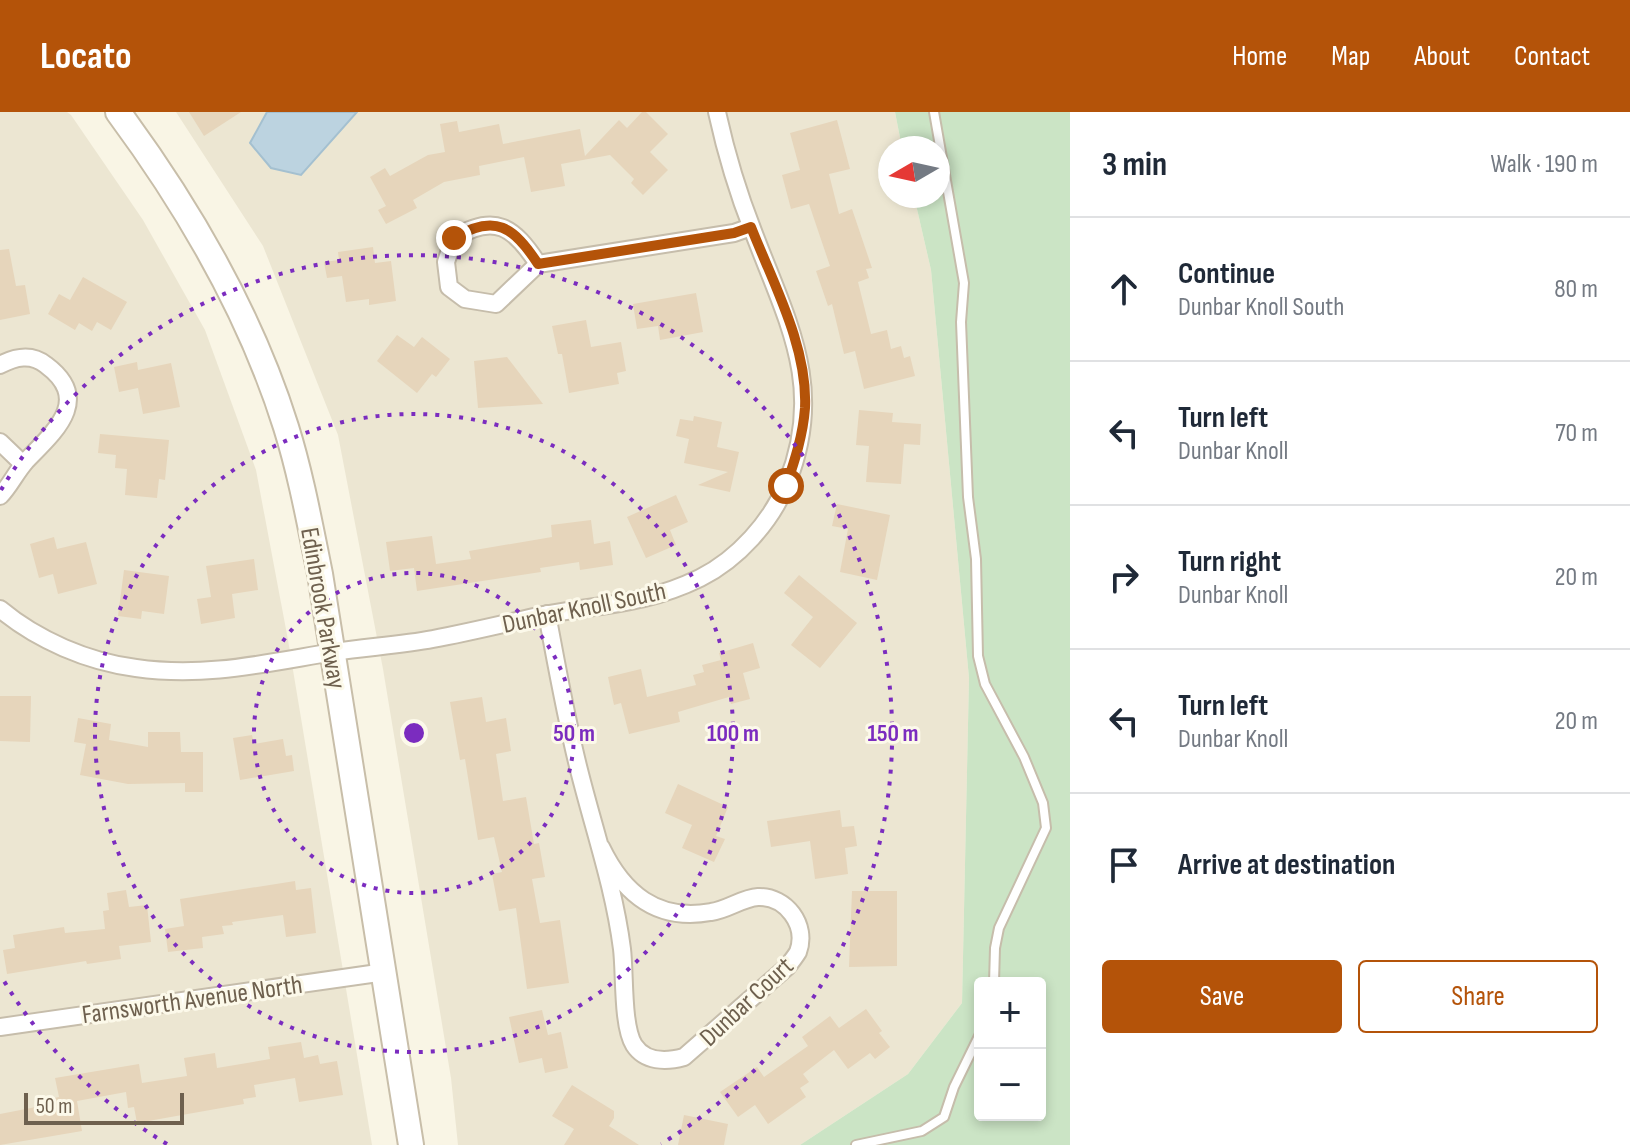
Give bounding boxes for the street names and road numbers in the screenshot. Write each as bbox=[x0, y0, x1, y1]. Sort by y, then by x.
street label: Edinbrook Parkway bbox=[293, 525, 352, 691]
street label: Dunbar Knoll South bbox=[500, 576, 669, 641]
street label: Dunbar Court bbox=[694, 951, 800, 1053]
street label: Farnsworth Avenue North bbox=[80, 970, 304, 1031]

